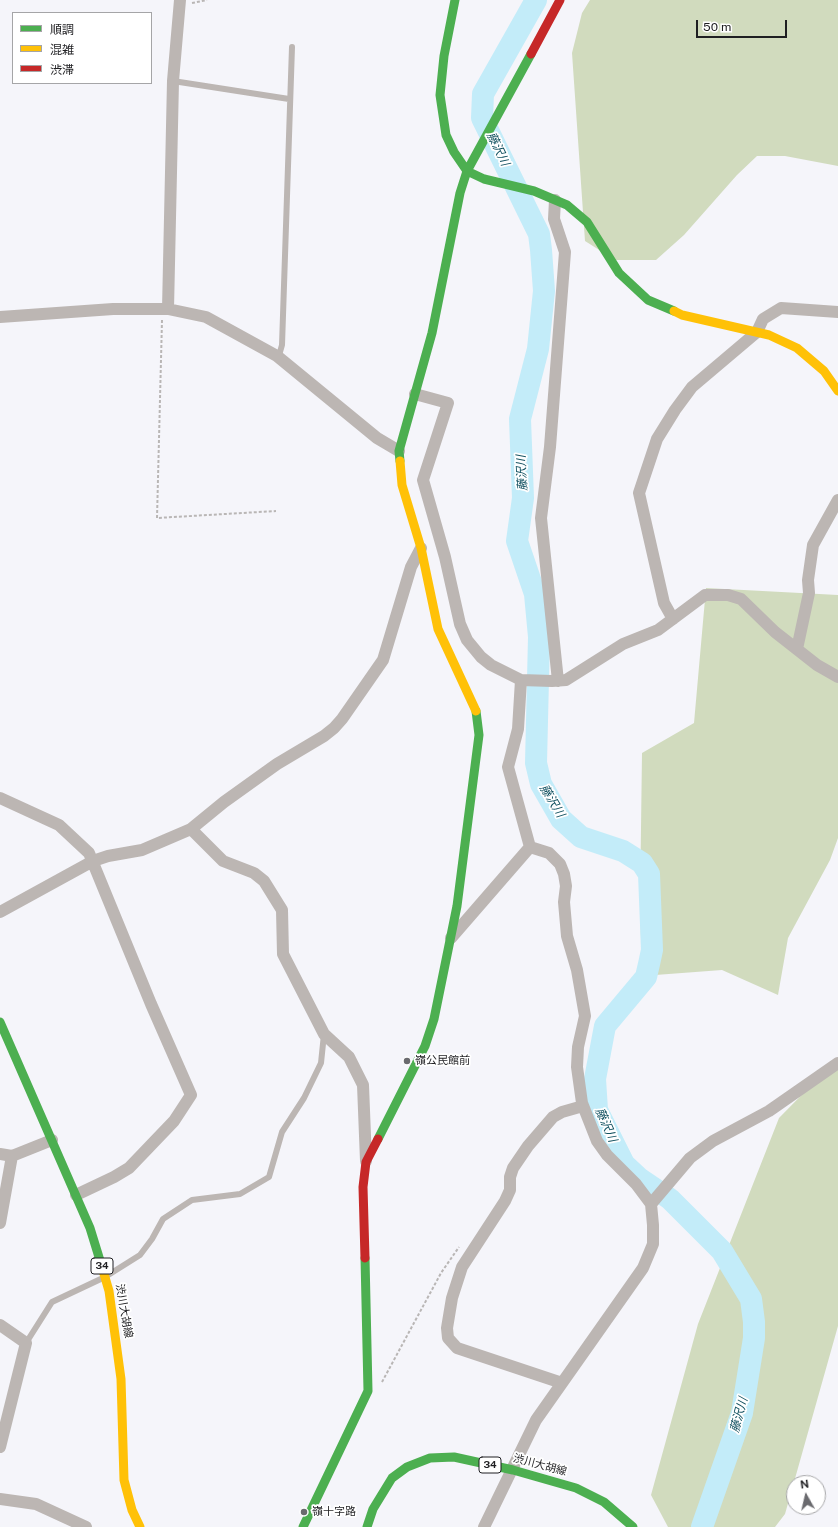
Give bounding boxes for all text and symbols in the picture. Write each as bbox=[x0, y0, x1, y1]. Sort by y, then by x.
legend bbox=[12, 12, 152, 84]
scale bar bbox=[698, 12, 789, 38]
text: 50 m bbox=[703, 20, 731, 34]
text: 順調 bbox=[50, 23, 74, 37]
text: 混雑 bbox=[50, 43, 74, 57]
text: 渋滞 bbox=[50, 63, 74, 77]
water label: 藤沢川 bbox=[484, 130, 512, 168]
water label: 藤沢川 bbox=[514, 455, 530, 491]
water label: 藤沢川 bbox=[537, 782, 567, 820]
place label: 嶺公民館前 bbox=[415, 1054, 470, 1068]
marker: 嶺公民館前 bbox=[402, 1056, 412, 1066]
water label: 藤沢川 bbox=[592, 1106, 620, 1144]
road number: 34 bbox=[91, 1258, 113, 1274]
street label: 渋川大胡線 bbox=[113, 1283, 135, 1339]
water label: 藤沢川 bbox=[727, 1396, 751, 1434]
street label: 渋川大胡線 bbox=[512, 1452, 568, 1478]
road number: 34 bbox=[479, 1457, 501, 1473]
north arrow bbox=[786, 1475, 826, 1515]
text: N bbox=[799, 1478, 810, 1491]
place label: 嶺十字路 bbox=[312, 1505, 356, 1519]
marker: 嶺十字路 bbox=[299, 1507, 309, 1517]

